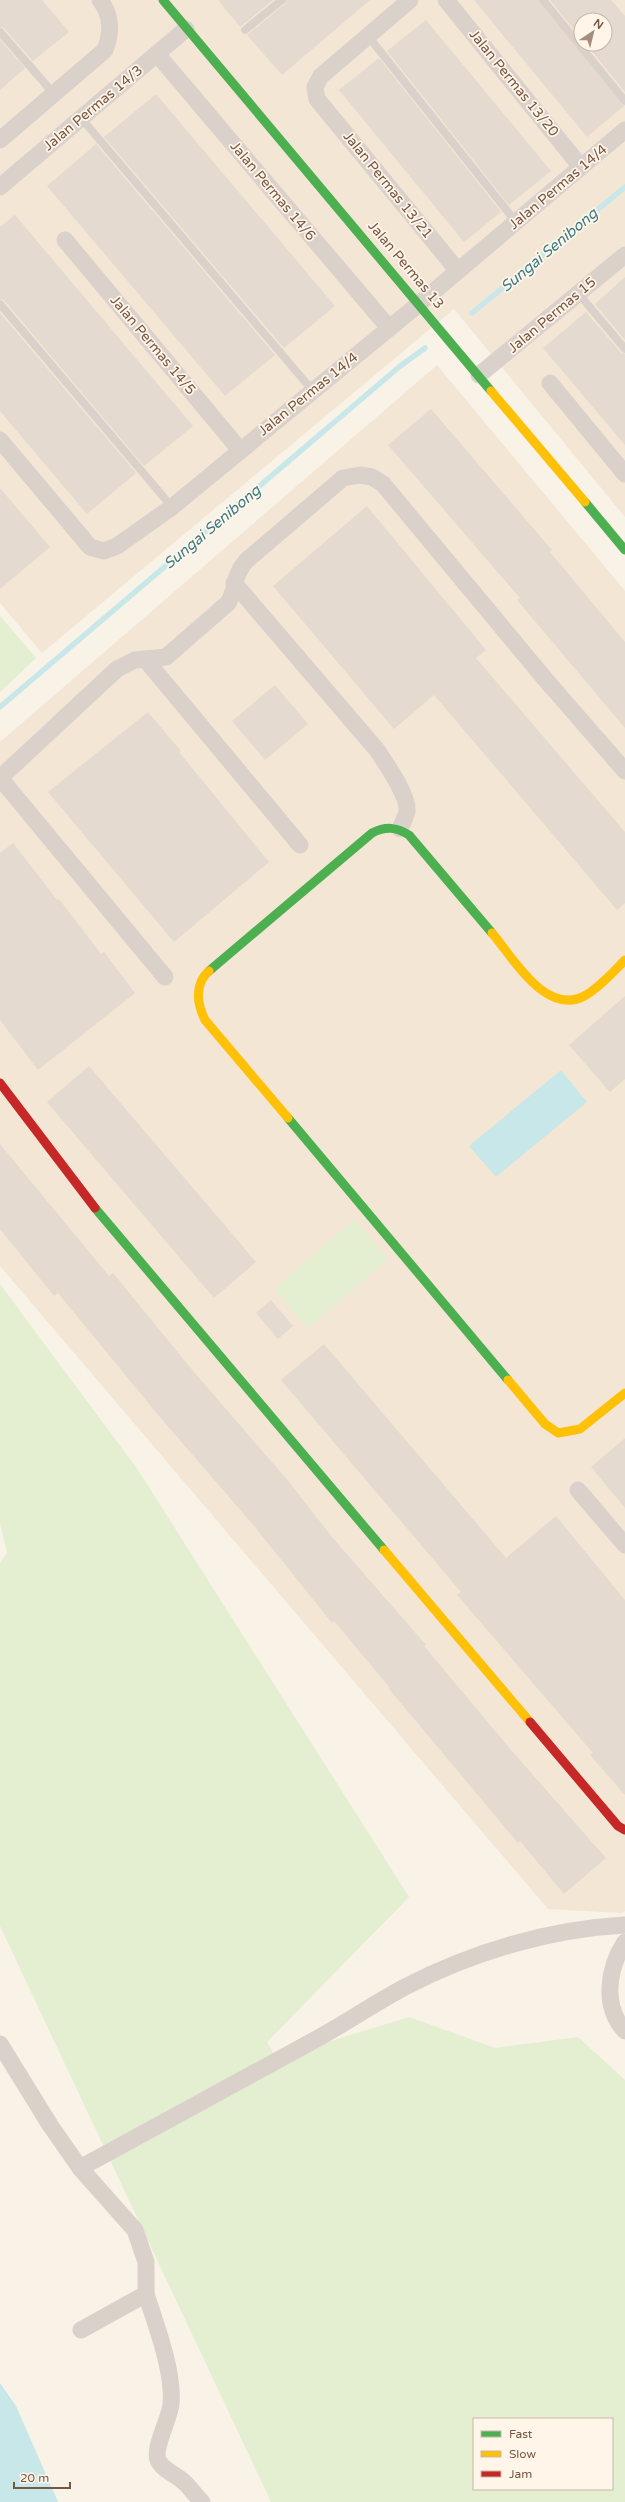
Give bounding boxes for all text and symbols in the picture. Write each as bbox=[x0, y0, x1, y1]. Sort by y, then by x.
north arrow bbox=[573, 12, 613, 52]
text: N bbox=[591, 16, 606, 32]
street label: Jalan Permas 13/20 bbox=[466, 26, 563, 140]
street label: Jalan Permas 14/3 bbox=[40, 62, 146, 154]
street label: Jalan Permas 13/21 bbox=[340, 128, 436, 242]
street label: Jalan Permas 14/6 bbox=[227, 138, 320, 244]
street label: Jalan Permas 14/4 bbox=[505, 141, 611, 233]
water label: Sungai Senibong bbox=[497, 203, 602, 296]
street label: Jalan Permas 13 bbox=[364, 218, 448, 312]
street label: Jalan Permas 15 bbox=[505, 273, 599, 357]
street label: Jalan Permas 14/5 bbox=[107, 292, 199, 398]
street label: Jalan Permas 14/4 bbox=[255, 348, 361, 439]
water label: Sungai Senibong bbox=[160, 480, 265, 573]
legend bbox=[473, 2418, 613, 2490]
text: Fast bbox=[509, 2427, 533, 2441]
text: Slow bbox=[509, 2447, 536, 2461]
scale bar bbox=[14, 2464, 70, 2490]
text: Jam bbox=[509, 2467, 532, 2481]
text: 20 m bbox=[20, 2471, 49, 2485]

